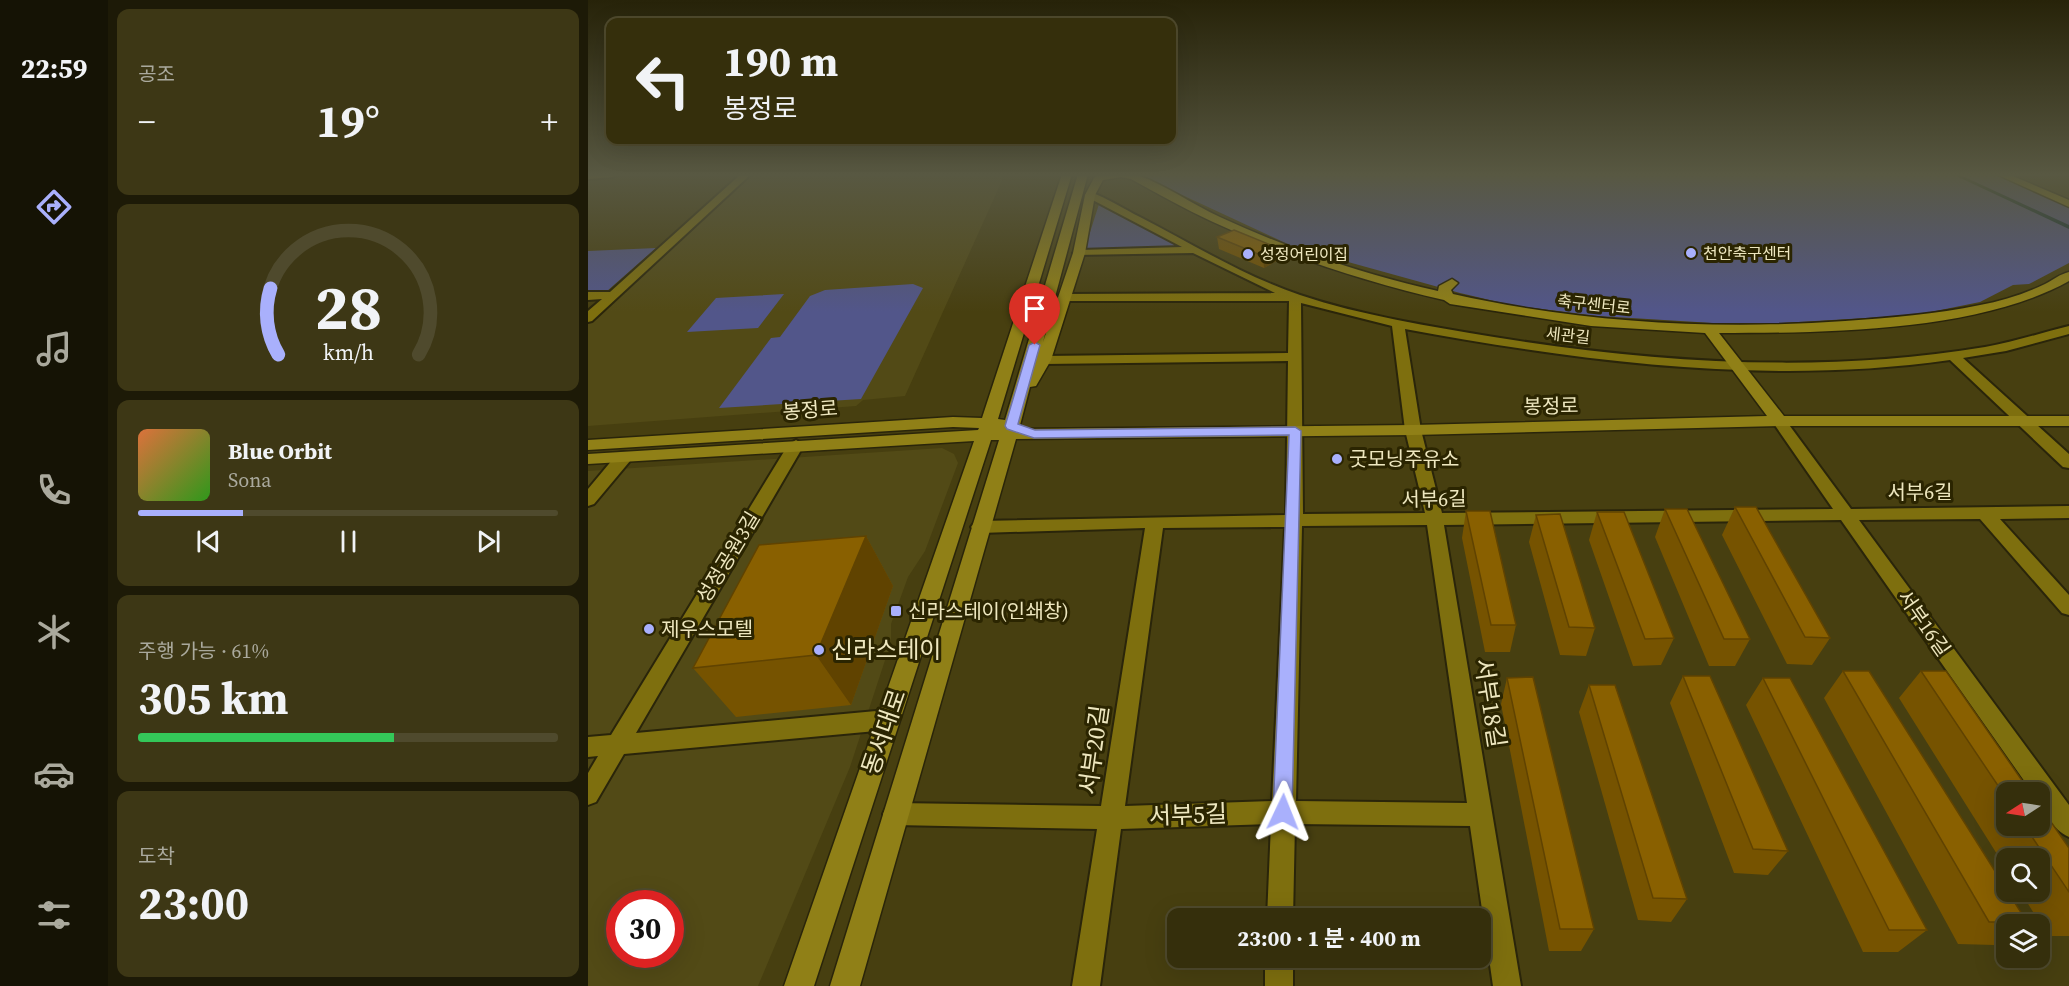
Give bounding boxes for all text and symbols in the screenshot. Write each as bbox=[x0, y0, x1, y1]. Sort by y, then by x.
text: 190 m bbox=[723, 32, 838, 90]
icon: left bbox=[624, 42, 702, 120]
text: 22:59 bbox=[21, 50, 87, 87]
text: 공조 bbox=[138, 60, 175, 88]
text: 19° bbox=[316, 90, 380, 152]
text: 봉정로 bbox=[723, 90, 798, 127]
text: − bbox=[138, 99, 156, 144]
text: + bbox=[540, 99, 558, 144]
icon: directions bbox=[33, 186, 75, 228]
place label: 천안축구센터 bbox=[1703, 242, 1791, 264]
place label: 성정어린이집 bbox=[1260, 243, 1348, 265]
marker: 천안축구센터 bbox=[1684, 246, 1698, 260]
marker: 성정어린이집 bbox=[1241, 247, 1255, 261]
text: 28 bbox=[314, 264, 382, 350]
pin bbox=[1009, 283, 1060, 345]
street label: 축구센터로 bbox=[1556, 289, 1632, 319]
icon: arrive bbox=[1018, 292, 1051, 325]
street label: 세관길 bbox=[1545, 322, 1591, 348]
icon: music bbox=[33, 328, 75, 370]
text: km/h bbox=[322, 338, 374, 367]
street label: 봉정로 bbox=[1523, 392, 1579, 420]
street label: 봉정로 bbox=[781, 394, 839, 426]
text: Blue Orbit bbox=[228, 436, 332, 466]
place label: 굿모닝주유소 bbox=[1349, 445, 1459, 473]
marker: 굿모닝주유소 bbox=[1330, 452, 1344, 466]
text: Sona bbox=[228, 466, 272, 494]
icon: phone bbox=[33, 469, 75, 511]
street label: 서부6길 bbox=[1887, 478, 1953, 506]
street label: 서부6길 bbox=[1401, 484, 1467, 514]
street label: 성정공원3길 bbox=[690, 506, 766, 608]
icon: previous bbox=[192, 525, 225, 558]
icon: pause bbox=[332, 525, 365, 558]
icon: next bbox=[472, 525, 505, 558]
street label: 서부16길 bbox=[1891, 584, 1957, 662]
place label: 신라스테이(인쇄창) bbox=[908, 597, 1069, 625]
marker: 신라스테이(인쇄창) bbox=[889, 604, 903, 618]
icon: climate bbox=[33, 611, 75, 653]
place label: 제우스모텔 bbox=[661, 615, 753, 643]
marker: 제우스모텔 bbox=[642, 622, 656, 636]
place label: 신라스테이 bbox=[831, 633, 941, 666]
text: 주행 가능 · 61% bbox=[138, 637, 269, 665]
marker: 신라스테이 bbox=[812, 643, 826, 657]
street label: 서부18길 bbox=[1467, 656, 1514, 750]
text: 305 km bbox=[138, 667, 289, 729]
street label: 동서대로 bbox=[854, 685, 914, 779]
street label: 서부20길 bbox=[1071, 703, 1116, 797]
icon: car bbox=[33, 753, 75, 795]
position arrow bbox=[1251, 780, 1315, 844]
north arrow bbox=[1996, 782, 2050, 836]
map controls bbox=[1996, 782, 2050, 968]
street label: 서부5길 bbox=[1148, 797, 1228, 832]
text: 도착 bbox=[138, 842, 175, 870]
button: search bbox=[1996, 848, 2050, 902]
text: 23:00 bbox=[138, 872, 249, 934]
speed limit sign: 30 bbox=[606, 890, 684, 968]
icon: filters bbox=[33, 894, 75, 936]
button: layers bbox=[1996, 914, 2050, 968]
text: 23:00 · 1 분 · 400 m bbox=[1237, 923, 1421, 953]

